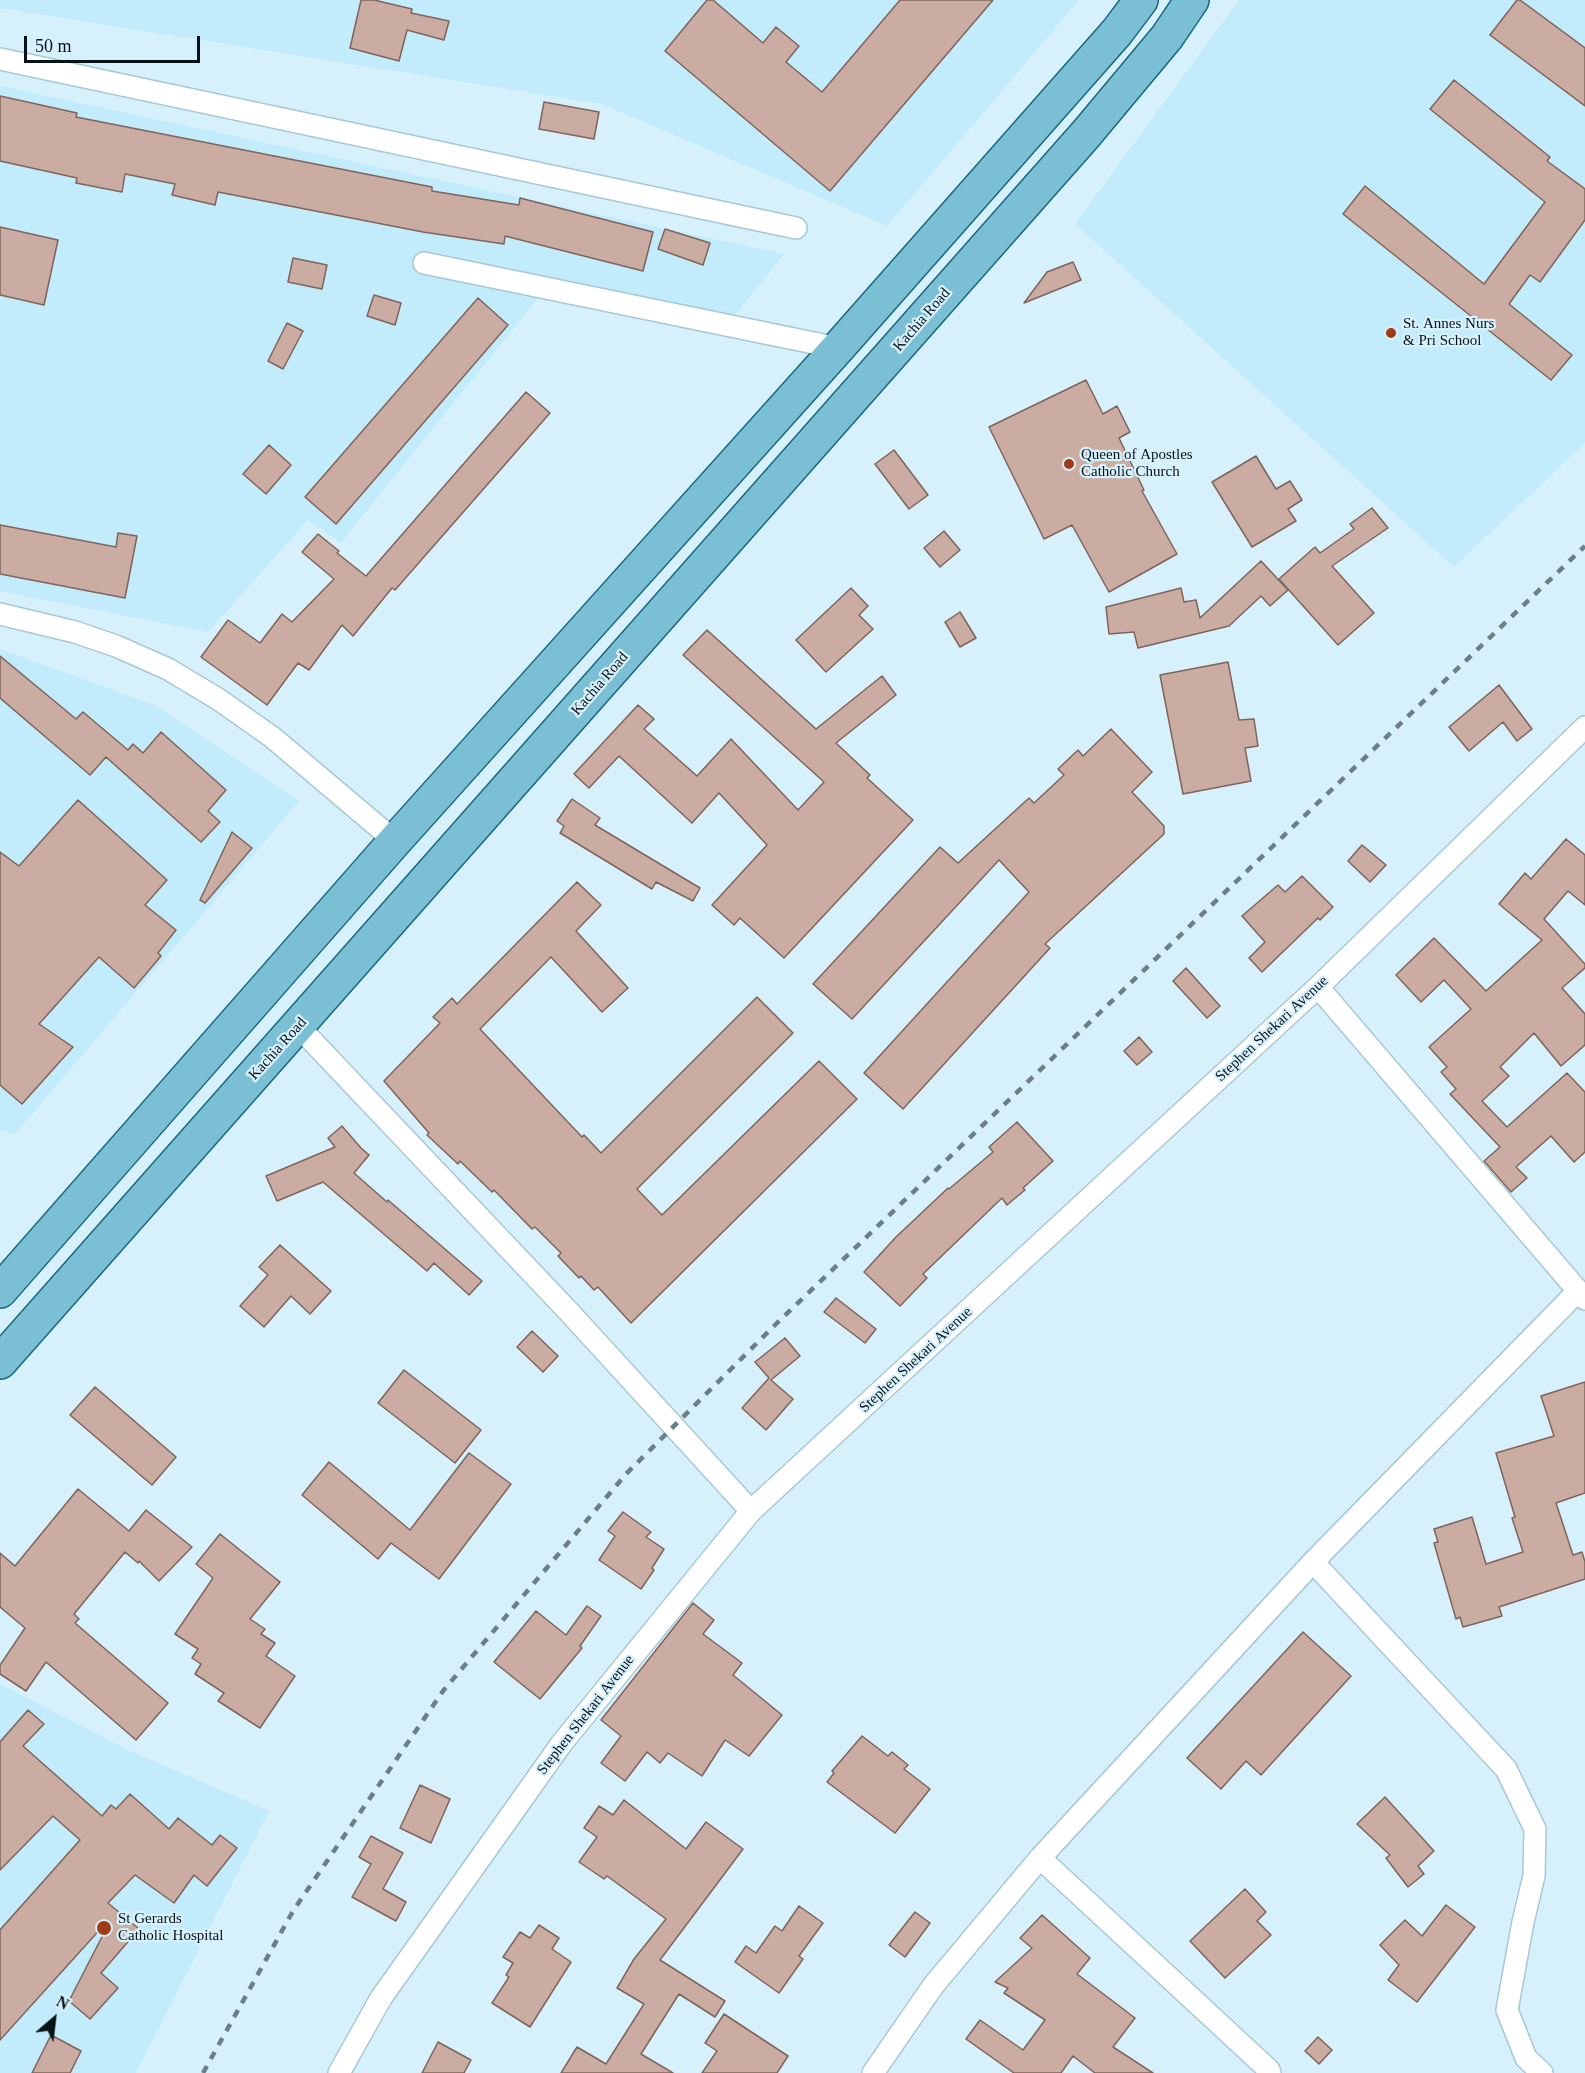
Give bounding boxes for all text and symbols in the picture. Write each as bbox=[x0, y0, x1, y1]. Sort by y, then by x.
scale bar bbox=[27, 24, 202, 62]
text: 50 m bbox=[35, 36, 72, 56]
street label: Kachia Road bbox=[890, 285, 954, 355]
place label: St. Annes Nurs & Pri School bbox=[1403, 315, 1494, 350]
marker: St. Annes Nurs & Pri School bbox=[1384, 326, 1398, 340]
place label: Queen of Apostles Catholic Church bbox=[1081, 446, 1193, 481]
marker: Queen of Apostles Catholic Church bbox=[1062, 457, 1076, 471]
street label: Kachia Road bbox=[568, 649, 632, 719]
street label: Stephen Shekari Avenue bbox=[1212, 972, 1332, 1086]
street label: Kachia Road bbox=[245, 1014, 311, 1084]
street label: Stephen Shekari Avenue bbox=[856, 1303, 976, 1417]
street label: Stephen Shekari Avenue bbox=[534, 1651, 638, 1779]
place label: St Gerards Catholic Hospital bbox=[118, 1910, 223, 1945]
marker: St Gerards Catholic Hospital bbox=[95, 1919, 113, 1937]
north arrow bbox=[24, 1989, 84, 2049]
text: N bbox=[54, 1992, 72, 2013]

